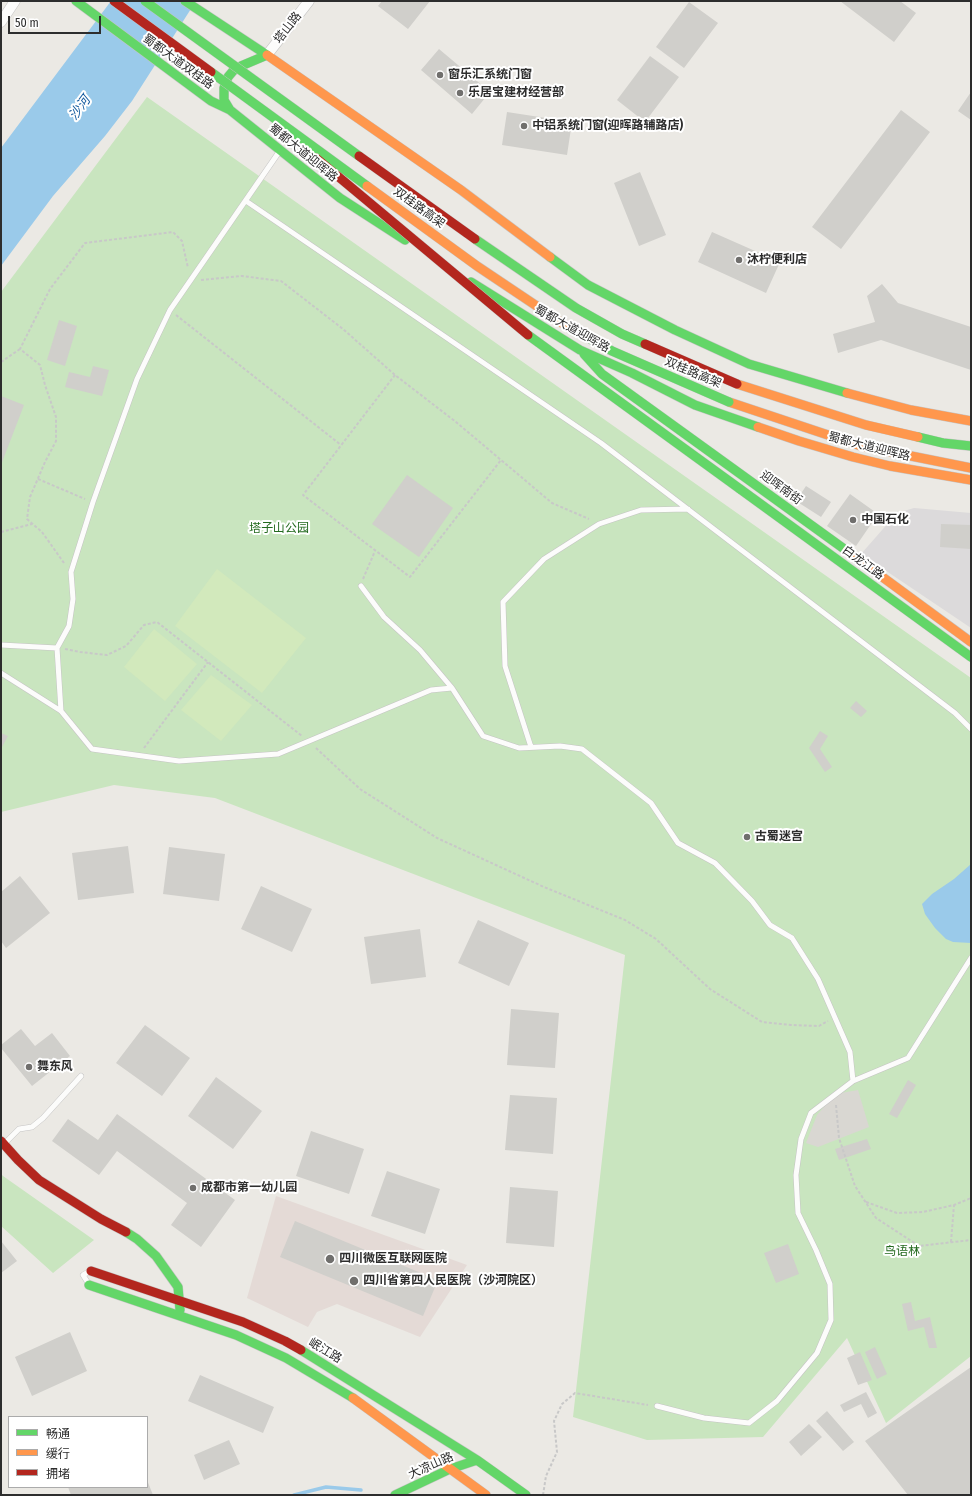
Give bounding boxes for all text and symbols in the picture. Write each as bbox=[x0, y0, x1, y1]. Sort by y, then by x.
scale bar bbox=[10, 8, 103, 34]
street label: 塔山路 bbox=[271, 9, 305, 47]
text: 50 m bbox=[15, 16, 39, 30]
street label: 蜀都大道双桂路 bbox=[140, 31, 216, 93]
place label: 窗乐汇系统门窗 bbox=[448, 68, 532, 82]
marker: 窗乐汇系统门窗 bbox=[435, 70, 445, 80]
place label: 乐居宝建材经营部 bbox=[468, 86, 564, 100]
marker: 乐居宝建材经营部 bbox=[455, 88, 465, 98]
water label: 沙河 bbox=[66, 93, 94, 123]
place label: 中铝系统门窗(迎晖路辅路店) bbox=[532, 119, 683, 133]
street label: 蜀都大道迎晖路 bbox=[266, 121, 340, 185]
marker: 中铝系统门窗(迎晖路辅路店) bbox=[519, 121, 529, 131]
street label: 双桂路高架 bbox=[390, 185, 448, 231]
place label: 沐柠便利店 bbox=[747, 253, 807, 267]
marker: 沐柠便利店 bbox=[734, 255, 744, 265]
street label: 蜀都大道迎晖路 bbox=[532, 302, 612, 356]
street label: 双桂路高架 bbox=[663, 355, 723, 391]
street label: 蜀都大道迎晖路 bbox=[827, 430, 911, 464]
street label: 迎晖南街 bbox=[757, 468, 805, 508]
place label: 中国石化 bbox=[861, 513, 909, 527]
marker: 中国石化 bbox=[848, 515, 858, 525]
park label: 塔子山公园 bbox=[249, 522, 309, 536]
street label: 白龙江路 bbox=[839, 543, 887, 583]
place label: 古蜀迷宫 bbox=[755, 830, 803, 844]
marker: 古蜀迷宫 bbox=[742, 832, 752, 842]
place label: 舞东风 bbox=[37, 1060, 73, 1074]
marker: 舞东风 bbox=[24, 1062, 34, 1072]
place label: 成都市第一幼儿园 bbox=[201, 1181, 297, 1195]
marker: 成都市第一幼儿园 bbox=[188, 1183, 198, 1193]
park label: 鸟语林 bbox=[884, 1245, 920, 1259]
place label: 四川微医互联网医院 bbox=[339, 1252, 447, 1266]
marker: 四川微医互联网医院 bbox=[324, 1253, 336, 1265]
place label: 四川省第四人民医院（沙河院区） bbox=[363, 1274, 543, 1288]
marker: 四川省第四人民医院（沙河院区） bbox=[348, 1275, 360, 1287]
street label: 岷江路 bbox=[306, 1336, 344, 1366]
legend bbox=[8, 1416, 148, 1488]
text: 畅通 bbox=[46, 1427, 70, 1441]
text: 缓行 bbox=[46, 1447, 70, 1461]
street label: 大凉山路 bbox=[406, 1450, 456, 1482]
text: 拥堵 bbox=[46, 1467, 70, 1481]

